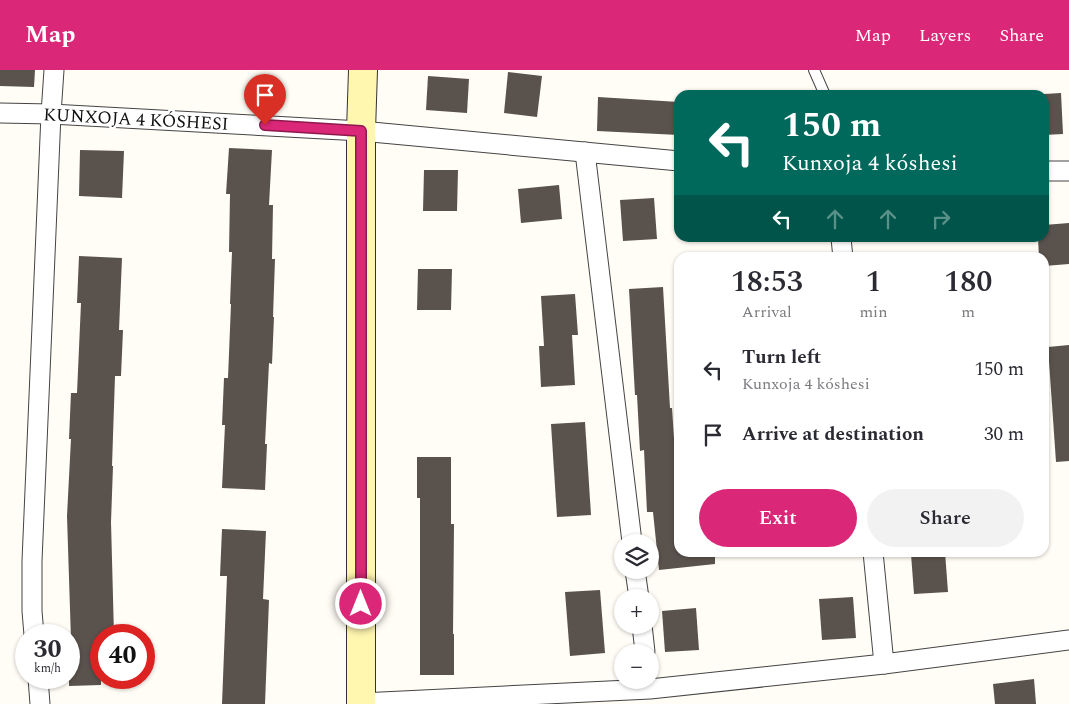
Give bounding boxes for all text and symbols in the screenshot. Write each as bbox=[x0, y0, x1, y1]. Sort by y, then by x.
text: Map bbox=[25, 17, 75, 53]
text: Map bbox=[855, 22, 891, 49]
text: Layers bbox=[919, 22, 971, 49]
text: Share bbox=[999, 22, 1044, 49]
pin bbox=[244, 74, 286, 125]
icon: arrive bbox=[251, 81, 279, 109]
text: 150 m bbox=[782, 99, 881, 152]
street label: KUNXOJA 4 KÓSHESI bbox=[43, 101, 229, 138]
icon: left bbox=[699, 110, 764, 175]
text: Kunxoja 4 kóshesi bbox=[782, 147, 958, 180]
icon: left bbox=[768, 205, 796, 233]
icon: ahead bbox=[821, 205, 849, 233]
icon: ahead bbox=[874, 205, 902, 233]
icon: right bbox=[927, 205, 955, 233]
text: 18:53 bbox=[731, 259, 803, 305]
text: 1 bbox=[865, 259, 881, 305]
text: 180 bbox=[944, 259, 992, 305]
text: Arrival bbox=[742, 300, 792, 324]
text: min bbox=[859, 300, 887, 324]
text: m bbox=[961, 300, 975, 324]
text: Turn left bbox=[742, 343, 821, 372]
text: 150 m bbox=[974, 355, 1024, 384]
icon: left bbox=[699, 356, 727, 384]
text: Kunxoja 4 kóshesi bbox=[742, 372, 870, 396]
text: Arrive at destination bbox=[742, 420, 924, 449]
text: 30 m bbox=[984, 420, 1024, 449]
icon: arrive bbox=[699, 421, 727, 449]
button: Exit bbox=[699, 489, 857, 547]
button: Share bbox=[867, 489, 1024, 547]
map controls bbox=[614, 534, 659, 689]
button: layers bbox=[614, 534, 659, 579]
position arrow bbox=[334, 577, 386, 629]
button: + bbox=[614, 589, 659, 634]
speed limit sign: 40 bbox=[90, 624, 155, 689]
text: 30 bbox=[33, 631, 62, 669]
button: − bbox=[614, 644, 659, 689]
text: km/h bbox=[34, 659, 61, 678]

